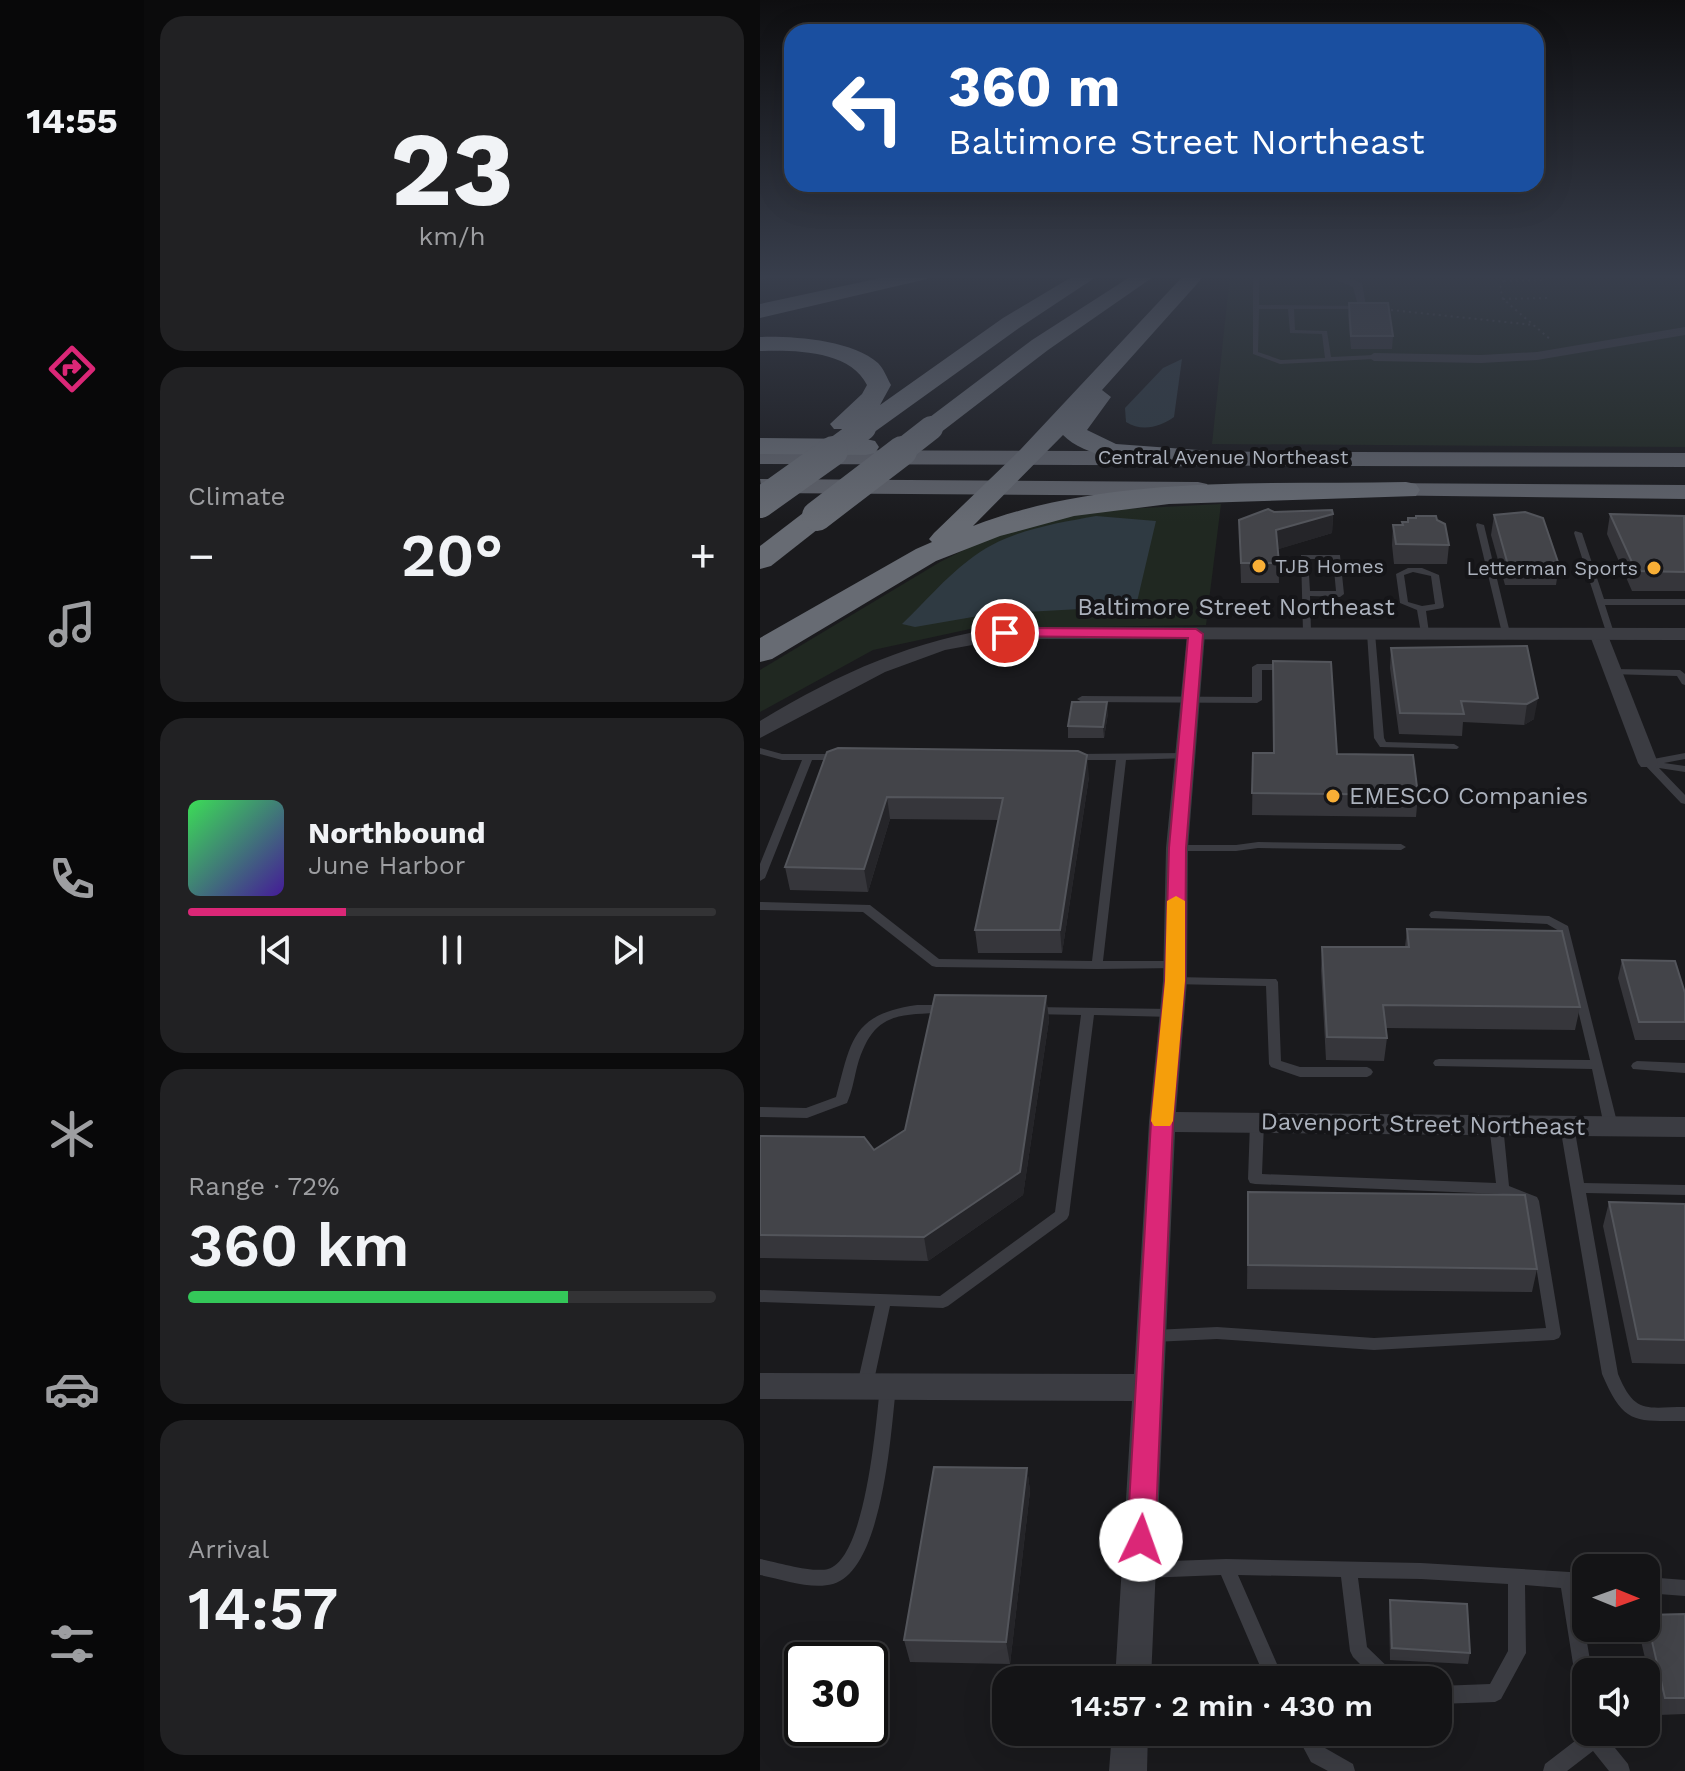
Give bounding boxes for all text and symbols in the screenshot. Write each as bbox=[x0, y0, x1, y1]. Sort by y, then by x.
text: 360 m bbox=[948, 54, 1120, 120]
icon: left bbox=[816, 56, 920, 160]
text: 14:55 bbox=[26, 100, 118, 142]
text: 23 bbox=[390, 108, 514, 230]
text: Baltimore Street Northeast bbox=[948, 121, 1424, 163]
text: km/h bbox=[419, 221, 485, 251]
icon: directions bbox=[44, 341, 100, 397]
street label: Central Avenue Northeast bbox=[1098, 445, 1349, 469]
text: Climate bbox=[188, 481, 286, 511]
text: 20° bbox=[401, 520, 503, 591]
text: − bbox=[188, 530, 215, 582]
text: + bbox=[689, 530, 716, 582]
place label: TJB Homes bbox=[1275, 554, 1384, 578]
place label: Letterman Sports bbox=[1467, 556, 1638, 580]
marker: TJB Homes bbox=[1250, 557, 1268, 575]
marker: Letterman Sports bbox=[1645, 559, 1663, 577]
street label: Baltimore Street Northeast bbox=[1077, 593, 1395, 621]
icon: music bbox=[44, 596, 100, 652]
pin bbox=[971, 599, 1039, 667]
icon: arrive bbox=[983, 611, 1027, 655]
place label: EMESCO Companies bbox=[1349, 782, 1588, 810]
marker: EMESCO Companies bbox=[1324, 787, 1342, 805]
text: Northbound bbox=[308, 815, 485, 850]
text: June Harbor bbox=[308, 850, 465, 880]
icon: phone bbox=[44, 851, 100, 907]
icon: previous bbox=[254, 928, 298, 972]
icon: pause bbox=[430, 928, 474, 972]
icon: next bbox=[606, 928, 650, 972]
icon: climate bbox=[44, 1106, 100, 1162]
street label: Davenport Street Northeast bbox=[1260, 1107, 1586, 1141]
text: Range · 72% bbox=[188, 1171, 340, 1201]
text: 360 km bbox=[188, 1210, 409, 1281]
icon: car bbox=[44, 1361, 100, 1417]
position arrow bbox=[1099, 1498, 1183, 1582]
text: Arrival bbox=[188, 1534, 269, 1564]
north arrow bbox=[1572, 1554, 1660, 1642]
map controls bbox=[1572, 1554, 1660, 1746]
text: 14:57 bbox=[188, 1573, 338, 1644]
icon: filters bbox=[44, 1616, 100, 1672]
speed limit sign: 30 bbox=[784, 1642, 888, 1746]
button: sound bbox=[1572, 1658, 1660, 1746]
text: 14:57 · 2 min · 430 m bbox=[1071, 1688, 1373, 1723]

